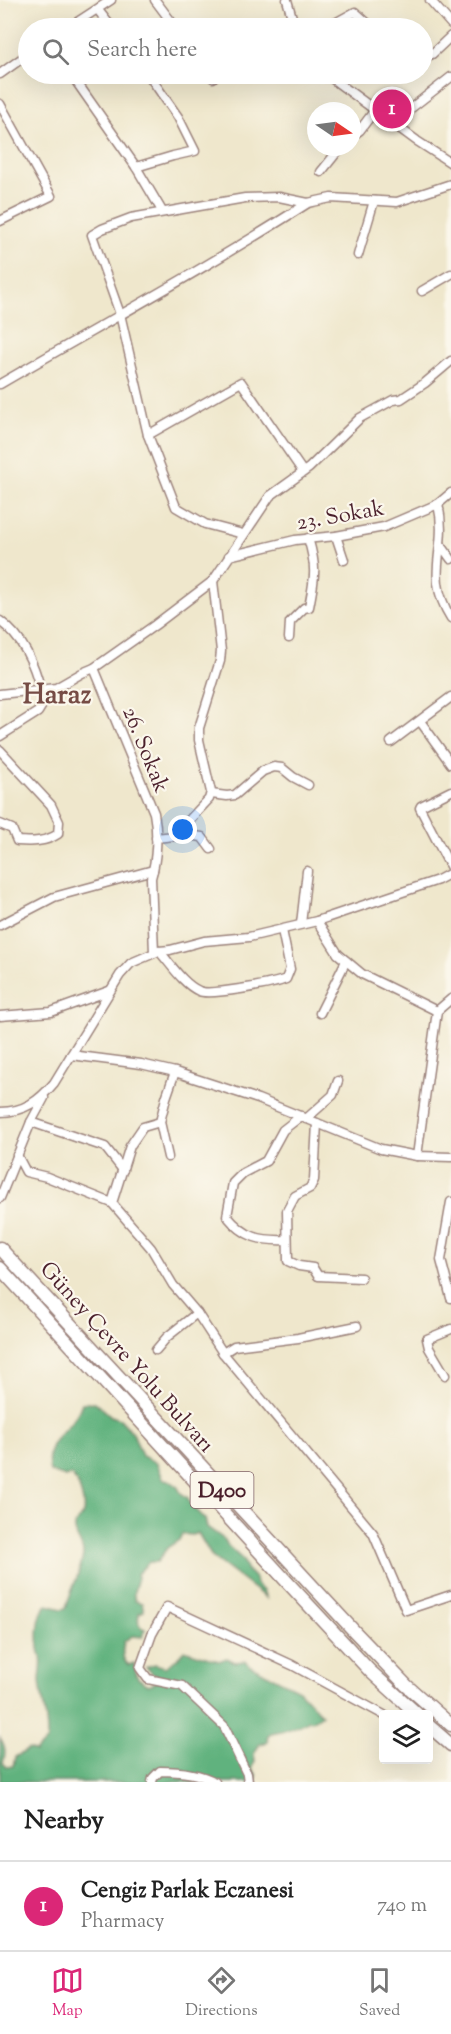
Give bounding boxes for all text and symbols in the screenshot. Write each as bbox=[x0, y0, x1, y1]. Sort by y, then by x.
search box bbox=[18, 18, 433, 84]
icon: search bbox=[39, 35, 72, 68]
text: Search here bbox=[87, 35, 197, 67]
pin: 1 bbox=[372, 86, 412, 132]
north arrow bbox=[307, 102, 361, 156]
street label: 23. Sokak bbox=[294, 494, 387, 540]
district label: Haraz bbox=[23, 676, 92, 716]
street label: 26. Sokak bbox=[112, 702, 176, 798]
your location bbox=[168, 815, 197, 844]
street label: Güney Çevre Yolu Bulvarı bbox=[31, 1255, 221, 1461]
road number: D400 bbox=[190, 1472, 254, 1508]
map controls bbox=[379, 1710, 433, 1764]
button: layers bbox=[379, 1710, 433, 1764]
text: Nearby bbox=[24, 1803, 104, 1840]
text: Cengiz Parlak Eczanesi bbox=[81, 1876, 294, 1908]
text: 1 bbox=[40, 1892, 47, 1921]
text: 740 m bbox=[377, 1892, 427, 1921]
text: Pharmacy bbox=[81, 1908, 164, 1937]
tab: Map bbox=[51, 1964, 84, 2023]
tab: Directions bbox=[185, 1964, 258, 2023]
tab: Saved bbox=[359, 1964, 400, 2023]

